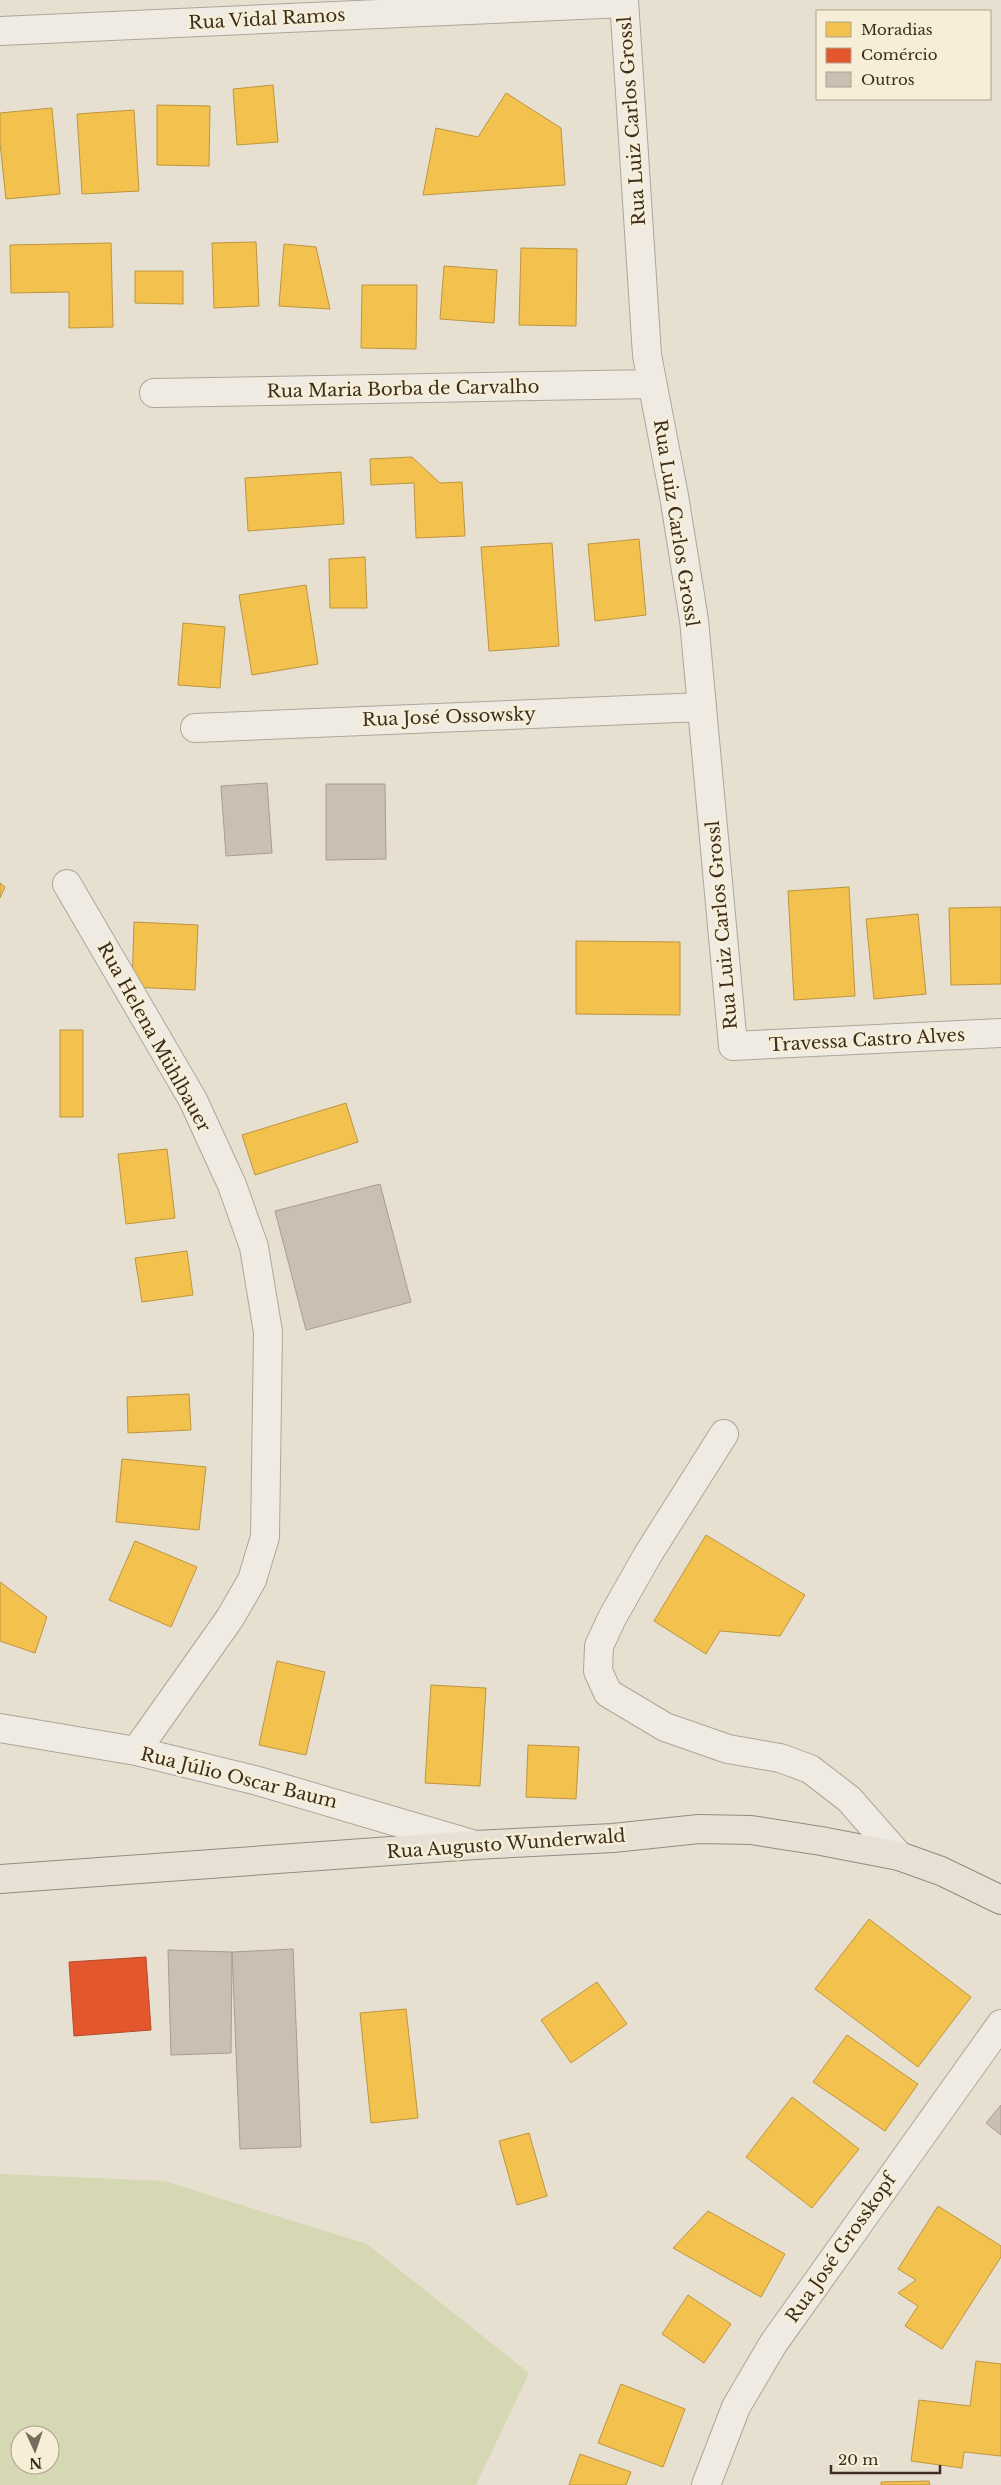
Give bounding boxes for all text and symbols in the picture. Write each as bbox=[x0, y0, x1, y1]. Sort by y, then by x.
street label: Rua Vidal Ramos bbox=[188, 4, 346, 34]
legend bbox=[816, 10, 991, 100]
street label: Rua Luiz Carlos Grossl bbox=[614, 16, 650, 226]
text: Moradias bbox=[861, 20, 933, 39]
text: Comércio bbox=[861, 45, 938, 64]
text: Outros bbox=[861, 70, 915, 89]
street label: Rua Maria Borba de Carvalho bbox=[266, 376, 540, 402]
street label: Rua Luiz Carlos Grossl bbox=[649, 418, 703, 628]
street label: Rua José Ossowsky bbox=[362, 703, 537, 731]
street label: Rua Luiz Carlos Grossl bbox=[702, 819, 742, 1030]
street label: Rua Helena Mühlbauer bbox=[93, 938, 216, 1136]
street label: Travessa Castro Alves bbox=[768, 1024, 966, 1056]
street label: Rua Júlio Oscar Baum bbox=[138, 1743, 340, 1813]
street label: Rua Augusto Wunderwald bbox=[386, 1825, 626, 1863]
street label: Rua José Grosskopf bbox=[781, 2167, 902, 2327]
north arrow bbox=[10, 2425, 60, 2475]
scale bar bbox=[831, 2442, 940, 2474]
text: 20 m bbox=[838, 2450, 878, 2469]
text: N bbox=[29, 2454, 43, 2472]

